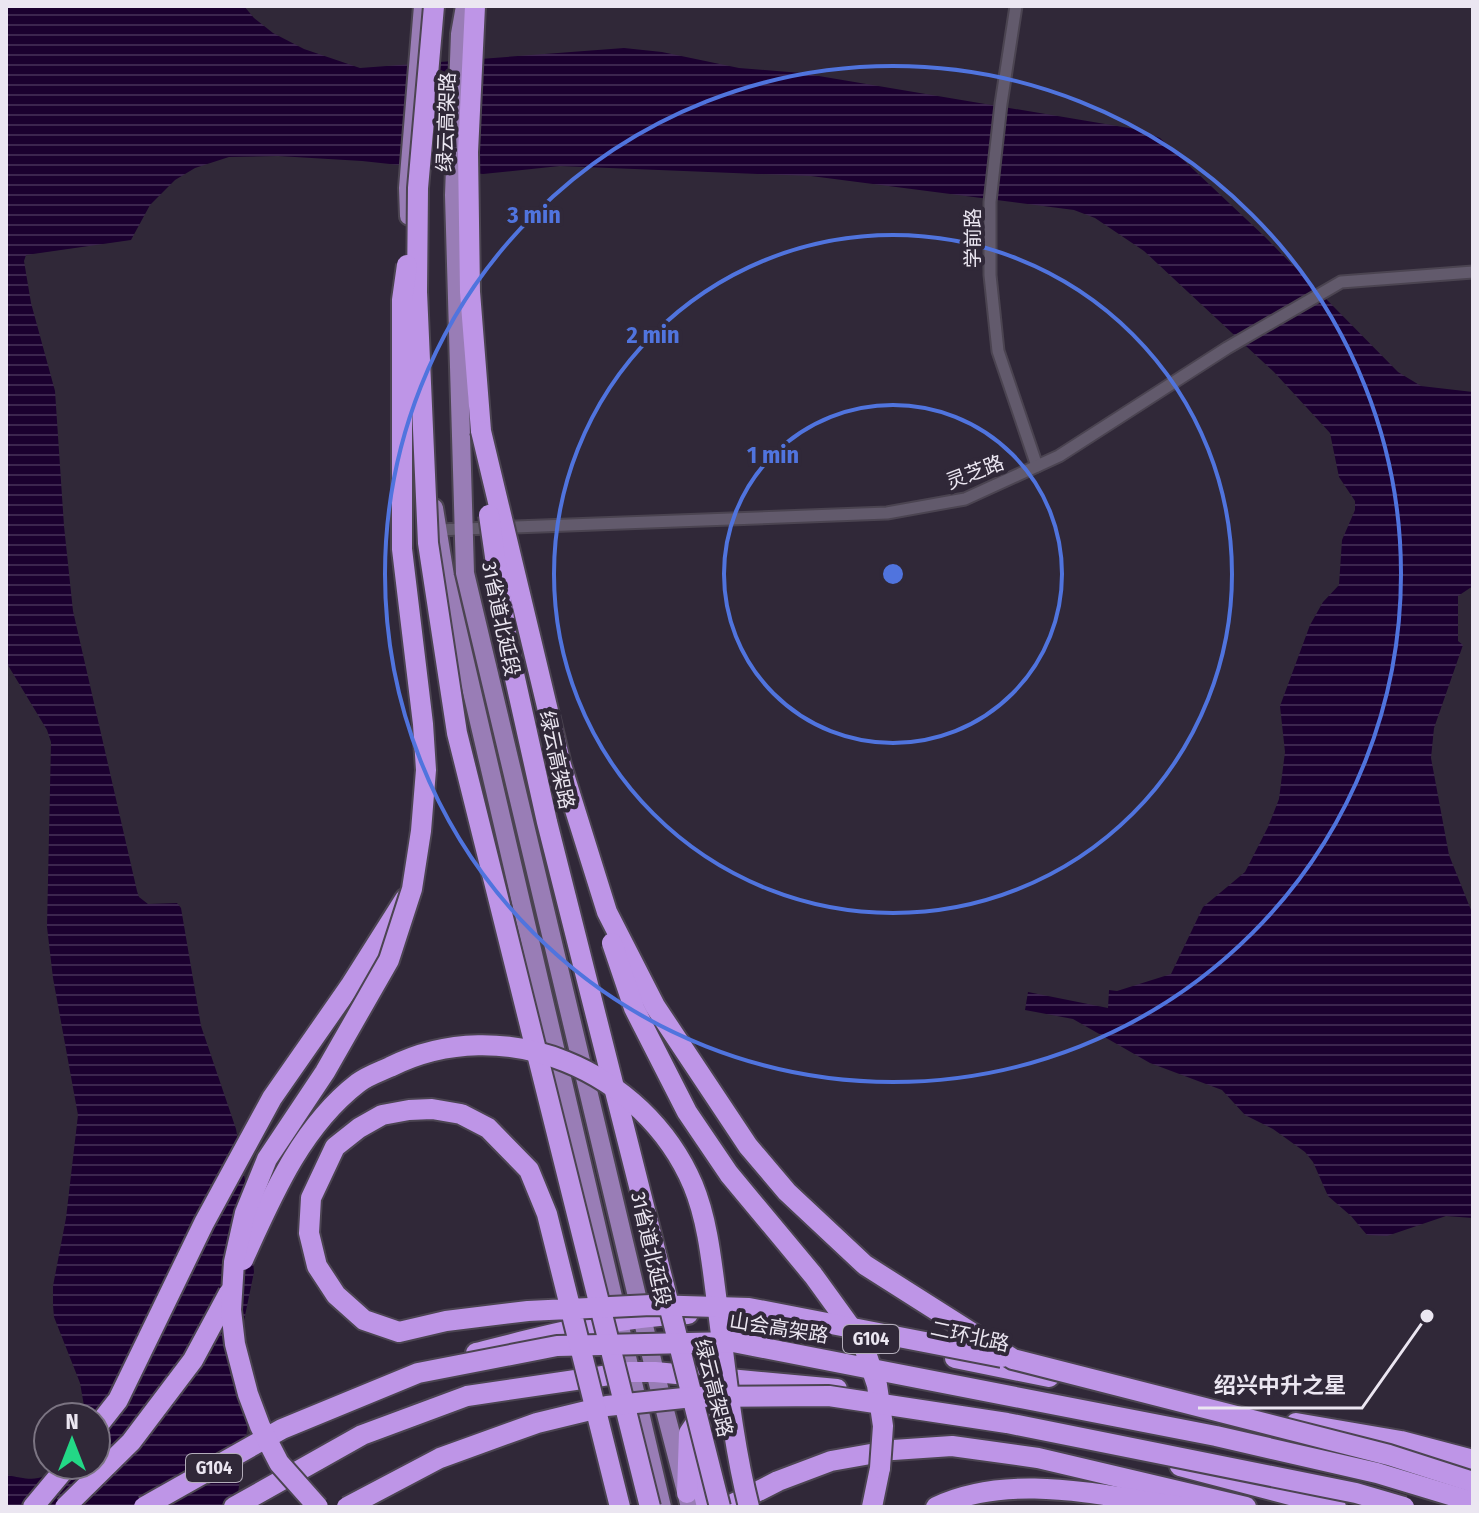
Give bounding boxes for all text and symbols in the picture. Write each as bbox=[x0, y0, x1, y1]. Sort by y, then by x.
street label: 绿云高架路 bbox=[432, 72, 460, 172]
text: 3 min bbox=[506, 201, 561, 229]
street label: 学前路 bbox=[961, 208, 985, 268]
text: 2 min bbox=[625, 321, 680, 349]
text: 1 min bbox=[747, 441, 799, 469]
street label: 灵芝路 bbox=[943, 450, 1007, 494]
street label: 31省道北延段 bbox=[477, 560, 525, 678]
centre of rings bbox=[879, 560, 907, 588]
street label: 绿云高架路 bbox=[535, 709, 579, 811]
street label: 31省道北延段 bbox=[626, 1190, 676, 1308]
street label: 山会高架路 bbox=[728, 1308, 830, 1348]
street label: 二环北路 bbox=[928, 1316, 1012, 1356]
road number: G104 bbox=[843, 1325, 899, 1353]
street label: 绿云高架路 bbox=[690, 1337, 738, 1439]
callout: 绍兴中升之星 bbox=[1198, 1362, 1362, 1408]
text: 绍兴中升之星 bbox=[1214, 1372, 1346, 1399]
north arrow bbox=[32, 1401, 112, 1481]
text: N bbox=[65, 1408, 79, 1435]
road number: G104 bbox=[186, 1454, 242, 1482]

